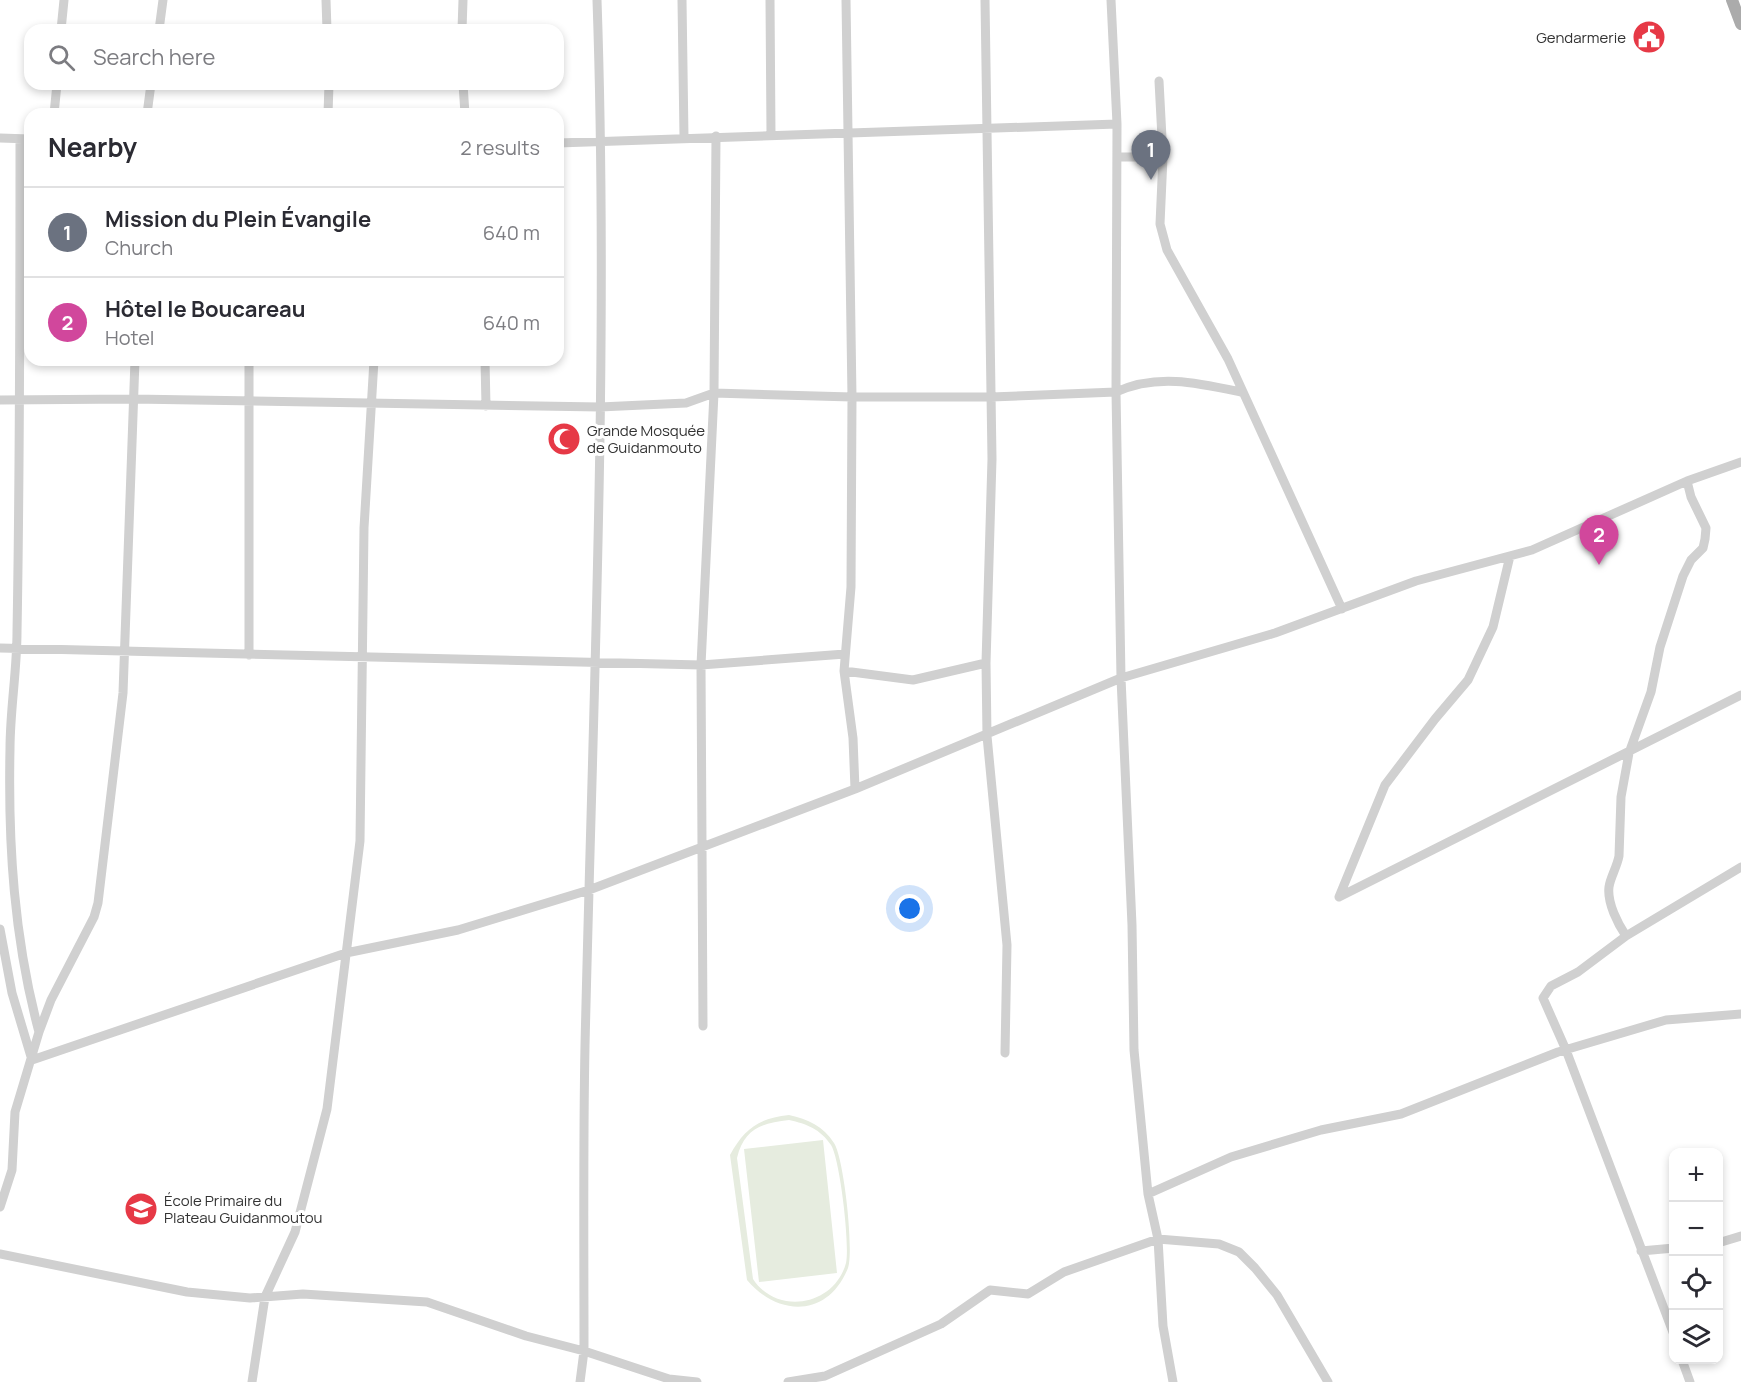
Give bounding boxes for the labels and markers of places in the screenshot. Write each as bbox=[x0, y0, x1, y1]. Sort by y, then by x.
public building icon: Gendarmerie bbox=[1631, 19, 1667, 55]
place label: Gendarmerie bbox=[1536, 27, 1626, 48]
pin: 1 bbox=[1132, 130, 1170, 180]
place label: Grande Mosquée de Guidanmouto bbox=[587, 420, 705, 458]
mosque icon: Grande Mosquée de Guidanmouto bbox=[546, 421, 582, 457]
pin: 2 bbox=[1580, 516, 1618, 565]
place label: École Primaire du Plateau Guidanmoutou bbox=[164, 1190, 323, 1228]
school or university icon: École Primaire du Plateau Guidanmoutou bbox=[123, 1191, 159, 1227]

